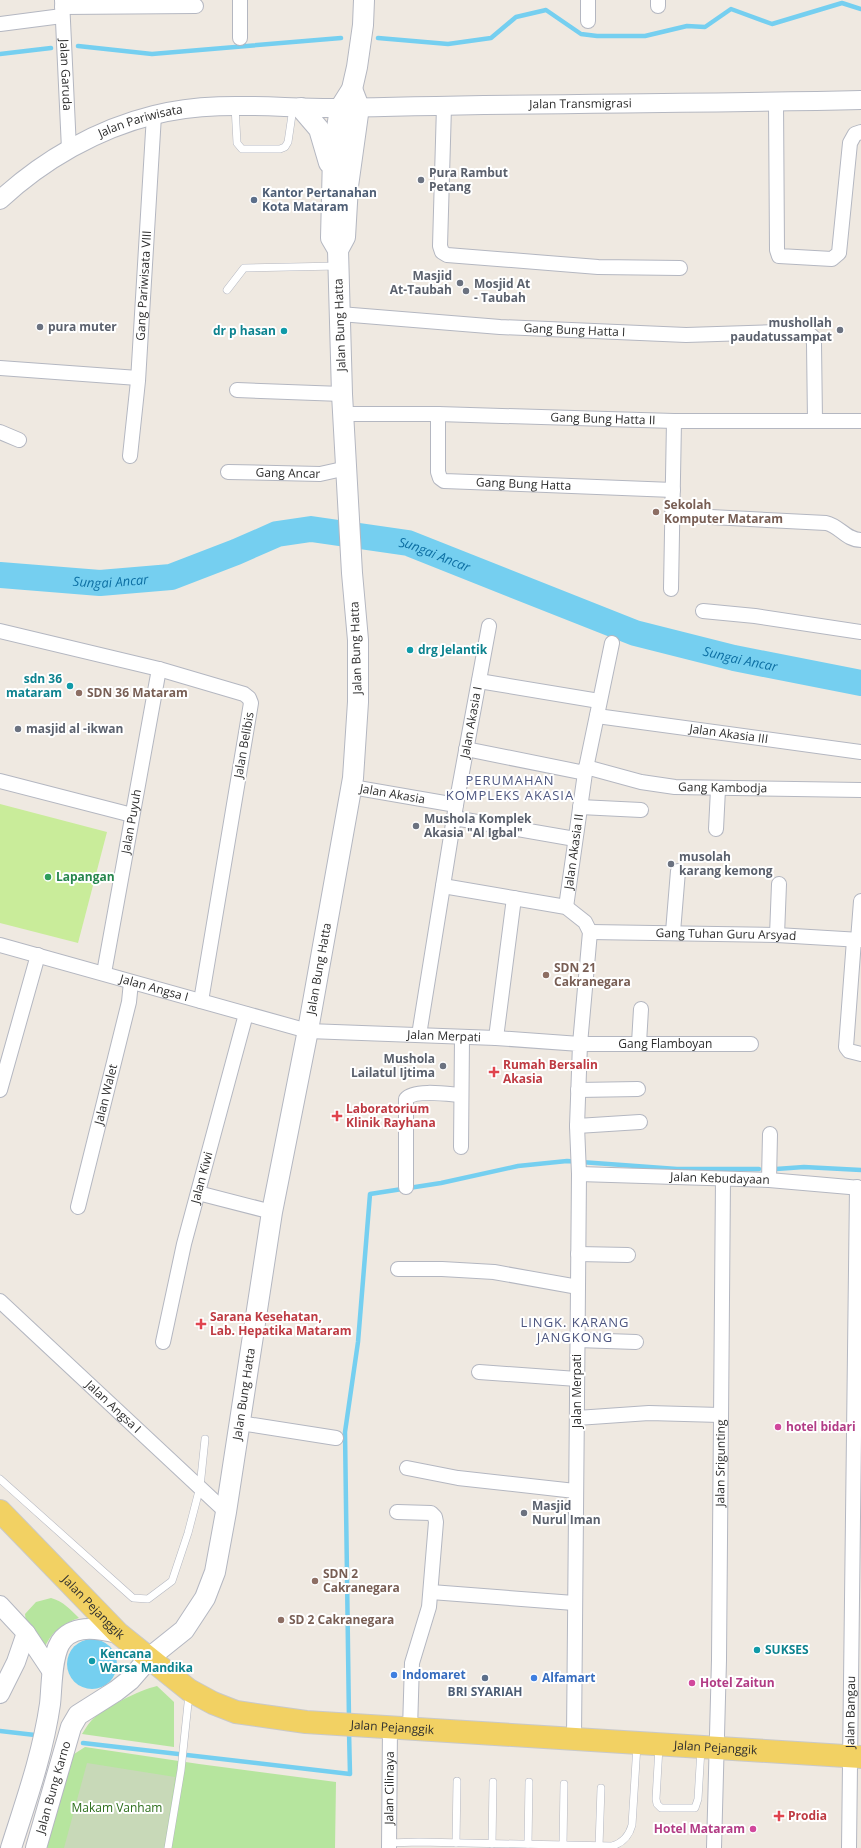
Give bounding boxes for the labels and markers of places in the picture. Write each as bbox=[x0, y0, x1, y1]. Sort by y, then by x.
place label: Pura Rambut Petang bbox=[429, 164, 508, 195]
marker: Pura Rambut Petang bbox=[416, 175, 426, 185]
place label: Kantor Pertanahan Kota Mataram bbox=[262, 184, 377, 215]
marker: Kantor Pertanahan Kota Mataram bbox=[249, 195, 259, 205]
place label: Masjid At-Taubah bbox=[390, 267, 452, 298]
place label: Mosjid At - Taubah bbox=[474, 275, 530, 306]
marker: Masjid At-Taubah bbox=[455, 278, 465, 288]
marker: Mosjid At - Taubah bbox=[461, 286, 471, 296]
place label: mushollah paudatussampat bbox=[730, 314, 832, 345]
place label: pura muter bbox=[48, 318, 117, 335]
marker: pura muter bbox=[35, 322, 45, 332]
place label: dr p hasan bbox=[213, 322, 276, 339]
marker: mushollah paudatussampat bbox=[835, 325, 845, 335]
marker: dr p hasan bbox=[279, 326, 289, 336]
place label: Sekolah Komputer Mataram bbox=[664, 496, 783, 527]
marker: Sekolah Komputer Mataram bbox=[651, 507, 661, 517]
place label: drg Jelantik bbox=[418, 641, 488, 658]
marker: drg Jelantik bbox=[405, 645, 415, 655]
place label: sdn 36 mataram bbox=[6, 670, 62, 701]
marker: sdn 36 mataram bbox=[65, 681, 75, 691]
place label: SDN 36 Mataram bbox=[87, 684, 188, 701]
marker: SDN 36 Mataram bbox=[74, 688, 84, 698]
place label: masjid al -ikwan bbox=[26, 720, 123, 737]
marker: masjid al -ikwan bbox=[13, 724, 23, 734]
place label: Mushola Komplek Akasia "Al Igbal" bbox=[424, 810, 532, 841]
marker: Mushola Komplek Akasia "Al Igbal" bbox=[411, 821, 421, 831]
place label: musolah karang kemong bbox=[679, 848, 773, 879]
marker: musolah karang kemong bbox=[666, 859, 676, 869]
place label: Lapangan bbox=[56, 868, 115, 885]
marker: Lapangan bbox=[43, 872, 53, 882]
place label: SDN 21 Cakranegara bbox=[554, 959, 631, 990]
marker: SDN 21 Cakranegara bbox=[541, 970, 551, 980]
place label: Mushola Lailatul Ijtima bbox=[351, 1050, 435, 1081]
place label: Rumah Bersalin Akasia bbox=[503, 1056, 598, 1087]
marker: Mushola Lailatul Ijtima bbox=[438, 1061, 448, 1071]
marker: Rumah Bersalin Akasia bbox=[488, 1066, 500, 1078]
place label: Laboratorium Klinik Rayhana bbox=[346, 1100, 436, 1131]
marker: Laboratorium Klinik Rayhana bbox=[331, 1110, 343, 1122]
place label: Sarana Kesehatan, Lab. Hepatika Mataram bbox=[210, 1308, 351, 1339]
marker: Sarana Kesehatan, Lab. Hepatika Mataram bbox=[195, 1318, 207, 1330]
place label: hotel bidari bbox=[786, 1418, 856, 1435]
marker: hotel bidari bbox=[773, 1422, 783, 1432]
place label: Masjid Nurul Iman bbox=[532, 1497, 601, 1528]
marker: Masjid Nurul Iman bbox=[519, 1508, 529, 1518]
place label: SDN 2 Cakranegara bbox=[323, 1565, 400, 1596]
marker: SDN 2 Cakranegara bbox=[310, 1576, 320, 1586]
place label: SD 2 Cakranegara bbox=[289, 1611, 394, 1628]
marker: SD 2 Cakranegara bbox=[276, 1615, 286, 1625]
place label: SUKSES bbox=[765, 1641, 809, 1658]
place label: Kencana Warsa Mandika bbox=[100, 1645, 193, 1676]
marker: SUKSES bbox=[752, 1645, 762, 1655]
marker: Kencana Warsa Mandika bbox=[87, 1656, 97, 1666]
place label: Indomaret bbox=[402, 1666, 466, 1683]
place label: Alfamart bbox=[542, 1669, 596, 1686]
marker: Indomaret bbox=[389, 1670, 399, 1680]
marker: BRI SYARIAH bbox=[480, 1673, 490, 1683]
marker: Alfamart bbox=[529, 1673, 539, 1683]
place label: Hotel Zaitun bbox=[700, 1674, 775, 1691]
marker: Hotel Zaitun bbox=[687, 1678, 697, 1688]
place label: BRI SYARIAH bbox=[448, 1683, 522, 1700]
place label: Prodia bbox=[788, 1807, 827, 1824]
marker: Prodia bbox=[773, 1810, 785, 1822]
place label: Hotel Mataram bbox=[654, 1820, 745, 1837]
marker: Hotel Mataram bbox=[748, 1824, 758, 1834]

